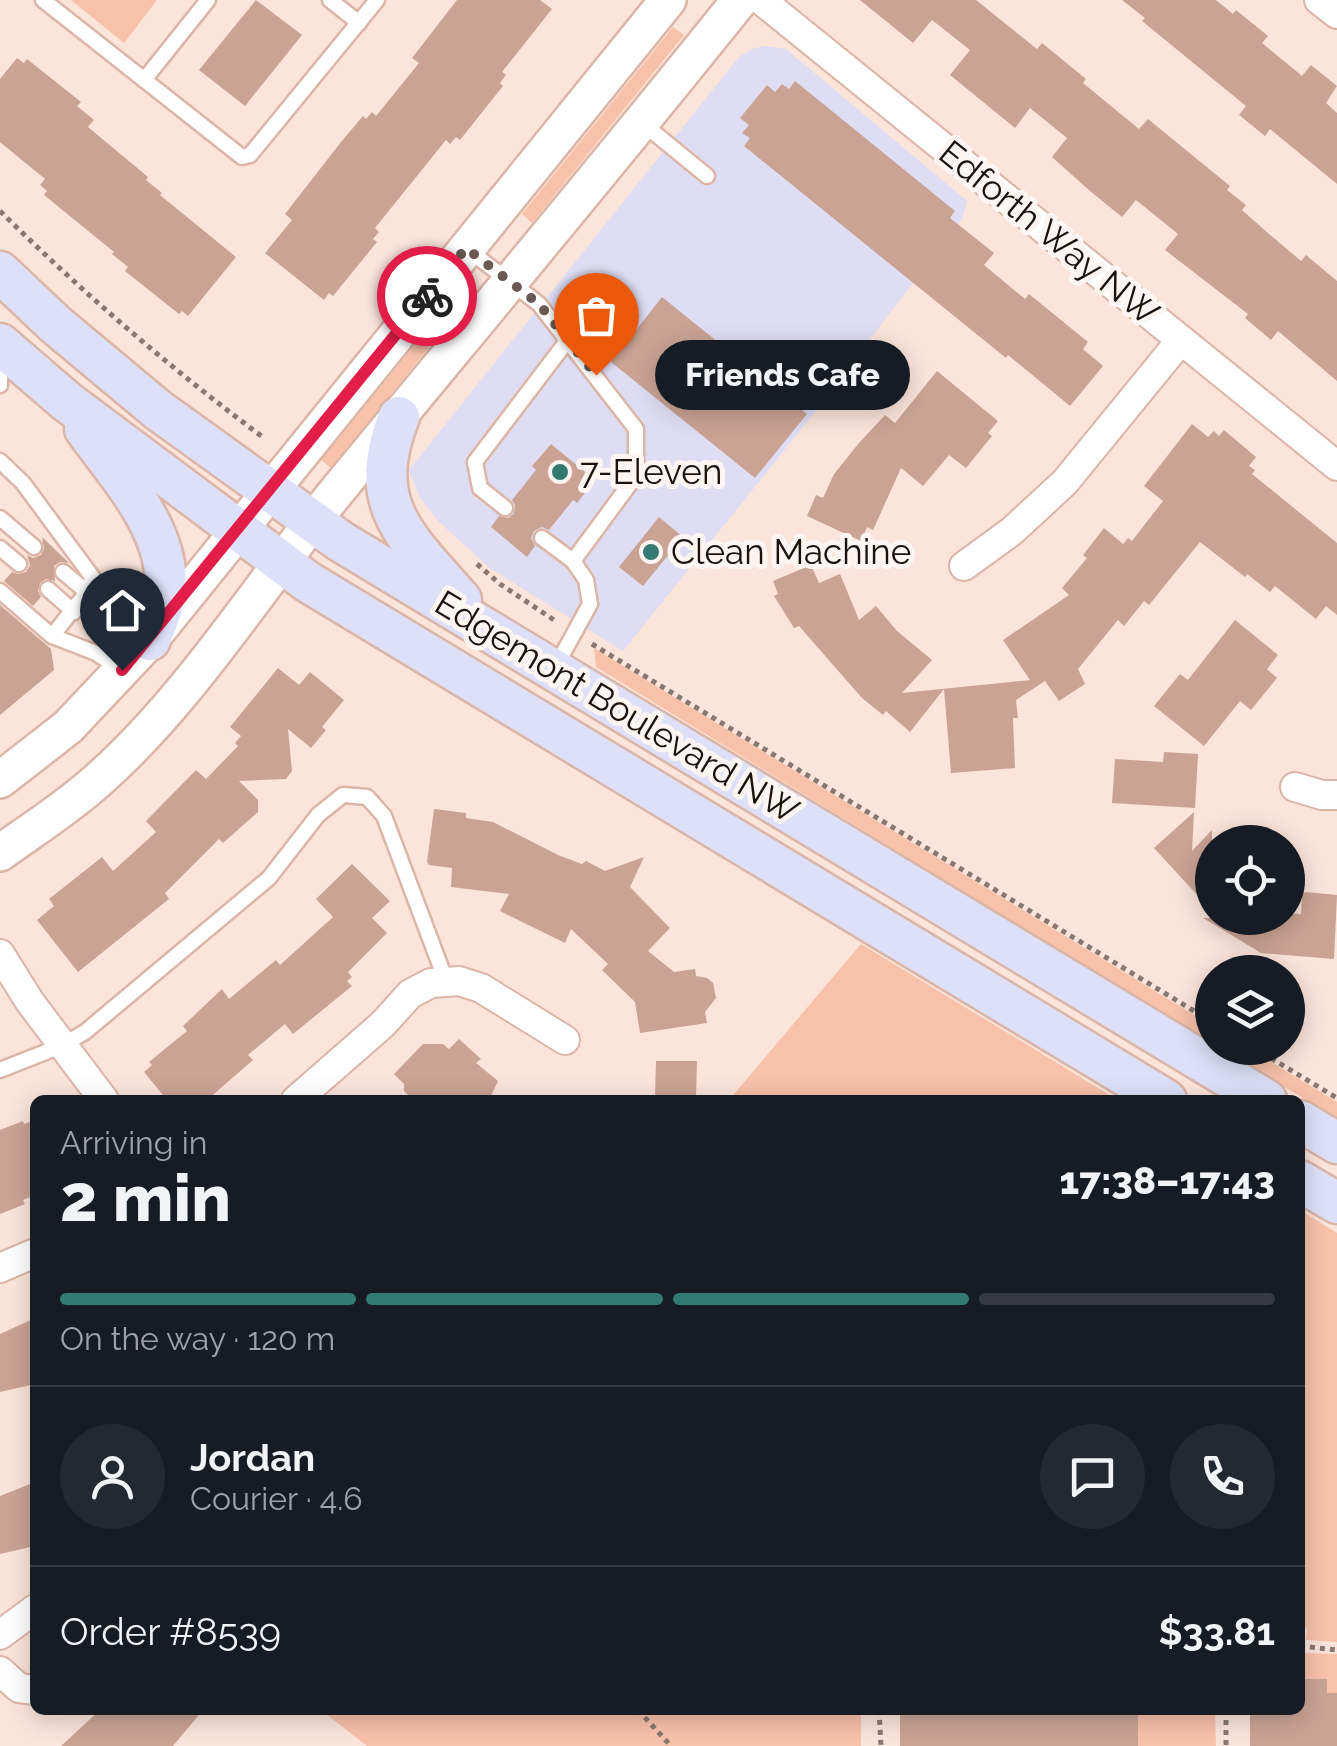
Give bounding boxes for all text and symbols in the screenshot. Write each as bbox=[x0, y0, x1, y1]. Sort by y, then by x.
street label: Edforth Way NW bbox=[931, 132, 1168, 334]
courier bbox=[377, 246, 477, 346]
icon: bike bbox=[400, 269, 455, 324]
pin bbox=[554, 273, 639, 376]
icon: bag bbox=[569, 288, 624, 343]
callout: Friends Cafe bbox=[656, 340, 911, 410]
text: Friends Cafe bbox=[685, 356, 880, 393]
place label: 7-Eleven bbox=[580, 451, 722, 492]
marker: 7-Eleven bbox=[549, 461, 571, 483]
place label: Clean Machine bbox=[671, 531, 911, 572]
marker: Clean Machine bbox=[640, 541, 662, 563]
pin bbox=[80, 568, 165, 671]
street label: Edgemont Boulevard NW bbox=[428, 582, 807, 832]
icon: home bbox=[95, 583, 150, 638]
map controls bbox=[1195, 825, 1305, 1065]
button: locate bbox=[1195, 825, 1305, 935]
button: layers bbox=[1195, 955, 1305, 1065]
text: Arriving in bbox=[60, 1124, 207, 1161]
text: 17:38–17:43 bbox=[1059, 1158, 1275, 1203]
text: 2 min bbox=[60, 1160, 231, 1236]
text: On the way · 120 m bbox=[60, 1320, 335, 1357]
button: person bbox=[60, 1424, 165, 1529]
button: chat bbox=[1040, 1424, 1145, 1529]
button: phone bbox=[1170, 1424, 1275, 1529]
text: Jordan bbox=[190, 1435, 315, 1480]
text: Courier · 4.6 bbox=[190, 1480, 363, 1517]
text: Order #8539 bbox=[60, 1609, 281, 1654]
text: $33.81 bbox=[1158, 1609, 1275, 1654]

